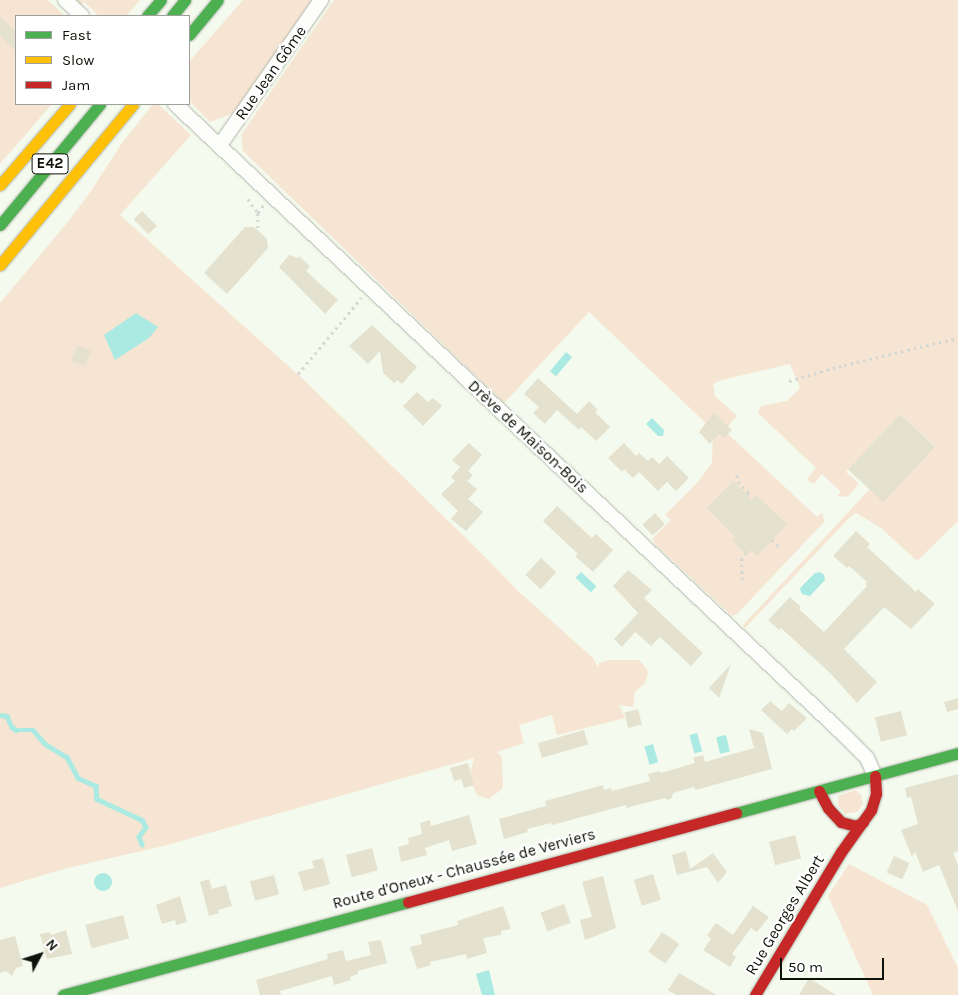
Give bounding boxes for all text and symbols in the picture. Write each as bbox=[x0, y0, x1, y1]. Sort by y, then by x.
legend bbox=[15, 15, 190, 105]
street label: Rue Jean Gôme bbox=[231, 22, 311, 124]
text: Fast bbox=[62, 26, 91, 44]
text: Slow bbox=[62, 51, 94, 69]
text: Jam bbox=[62, 76, 90, 94]
road number: E42 bbox=[31, 152, 69, 176]
street label: Drève de Maison-Bois bbox=[464, 376, 592, 498]
street label: Route d'Oneux - Chaussée de Verviers bbox=[330, 825, 598, 913]
street label: Rue Georges Albert bbox=[742, 851, 828, 979]
north arrow bbox=[15, 930, 65, 980]
text: N bbox=[42, 936, 62, 954]
scale bar bbox=[783, 948, 887, 980]
text: 50 m bbox=[788, 958, 823, 976]

